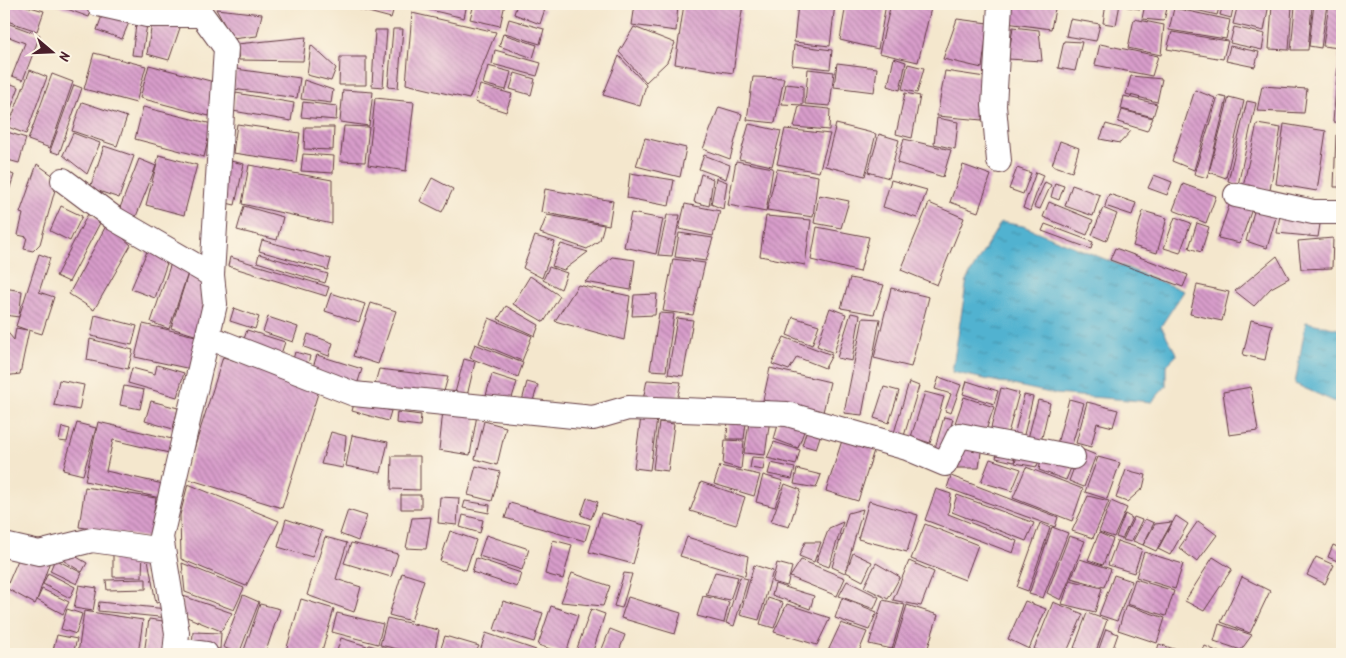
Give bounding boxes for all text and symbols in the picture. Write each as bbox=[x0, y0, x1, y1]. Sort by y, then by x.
north arrow bbox=[28, 28, 78, 78]
text: N bbox=[51, 48, 75, 64]

